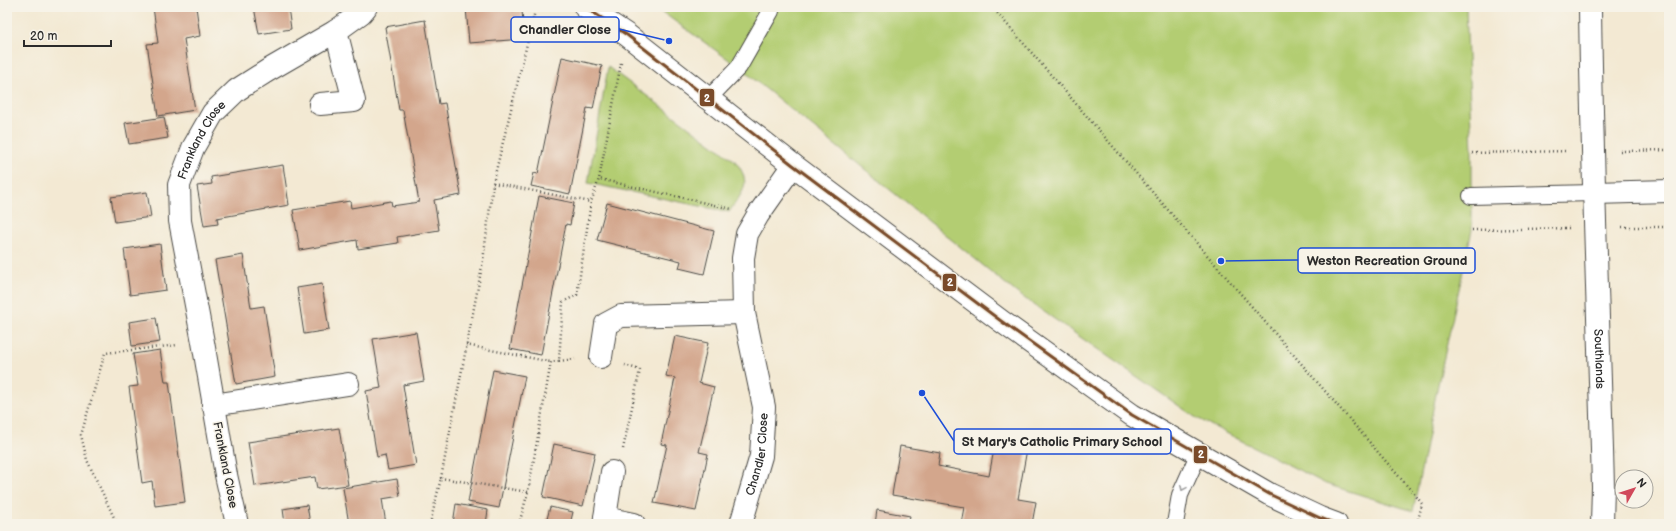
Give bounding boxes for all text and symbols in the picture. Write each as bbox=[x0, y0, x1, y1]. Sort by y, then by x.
callout: Chandler Close bbox=[511, 17, 619, 42]
scale bar bbox=[24, 22, 111, 48]
text: Chandler Close bbox=[519, 22, 611, 38]
text: 20 m bbox=[30, 29, 57, 44]
line badge: 2 bbox=[699, 88, 715, 107]
text: 2 bbox=[704, 92, 711, 105]
street label: Frankland Close bbox=[174, 97, 229, 181]
callout: Weston Recreation Ground bbox=[1298, 248, 1475, 273]
text: Weston Recreation Ground bbox=[1307, 253, 1467, 269]
line badge: 2 bbox=[942, 273, 957, 292]
text: 2 bbox=[947, 276, 954, 289]
street label: Southlands bbox=[1591, 329, 1608, 389]
street label: Chandler Close bbox=[742, 412, 771, 497]
street label: Frankland Close bbox=[209, 420, 241, 510]
callout: St Mary's Catholic Primary School bbox=[954, 429, 1171, 454]
text: St Mary's Catholic Primary School bbox=[962, 434, 1162, 450]
line badge: 2 bbox=[1193, 445, 1208, 464]
text: 2 bbox=[1198, 448, 1205, 461]
north arrow bbox=[1614, 469, 1654, 509]
text: N bbox=[1634, 476, 1649, 490]
one-way arrow bbox=[1180, 484, 1188, 492]

